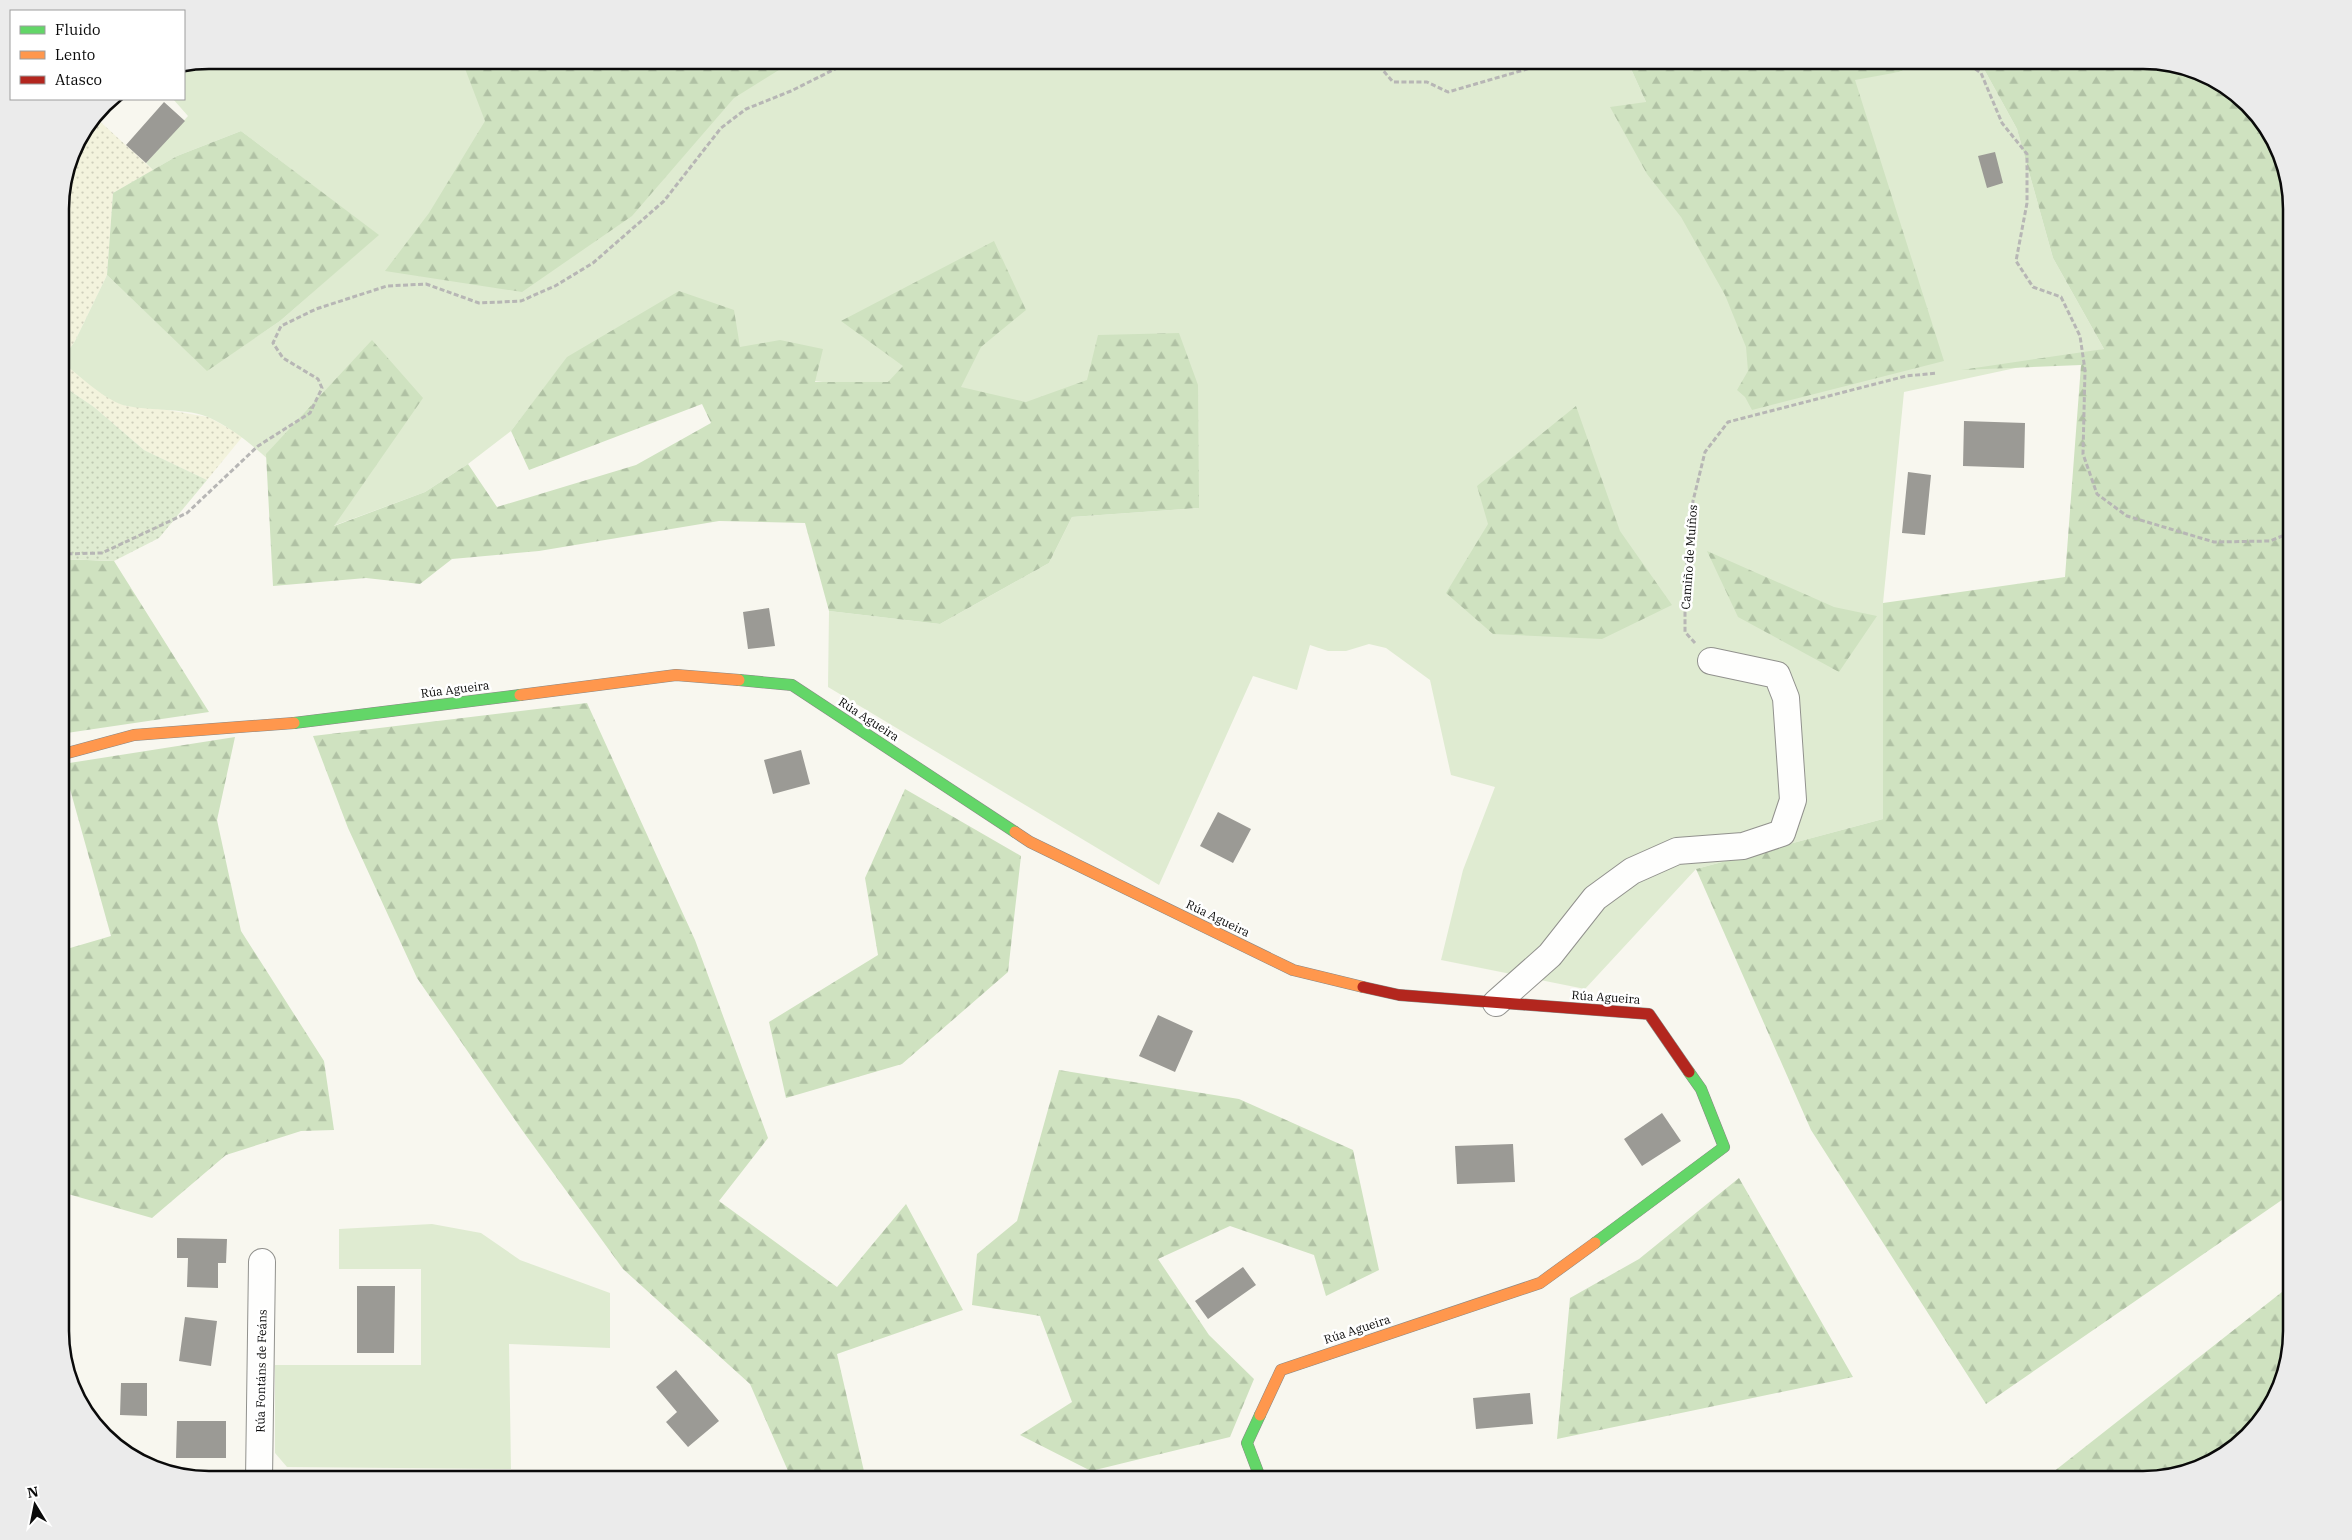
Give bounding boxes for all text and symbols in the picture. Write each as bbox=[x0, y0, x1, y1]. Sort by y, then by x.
legend bbox=[10, 10, 185, 100]
text: Fluido bbox=[55, 20, 100, 39]
text: Lento bbox=[55, 45, 95, 64]
text: Atasco bbox=[55, 70, 102, 89]
street label: Camiño de Muíños bbox=[1678, 504, 1700, 610]
street label: Rúa Agueira bbox=[420, 677, 491, 701]
street label: Rúa Agueira bbox=[836, 694, 902, 744]
street label: Rúa Agueira bbox=[1184, 896, 1253, 940]
street label: Rúa Agueira bbox=[1571, 987, 1641, 1007]
street label: Rúa Fontáns de Feáns bbox=[252, 1309, 270, 1433]
street label: Rúa Agueira bbox=[1322, 1311, 1393, 1347]
north arrow bbox=[10, 1480, 60, 1530]
text: N bbox=[26, 1482, 40, 1502]

